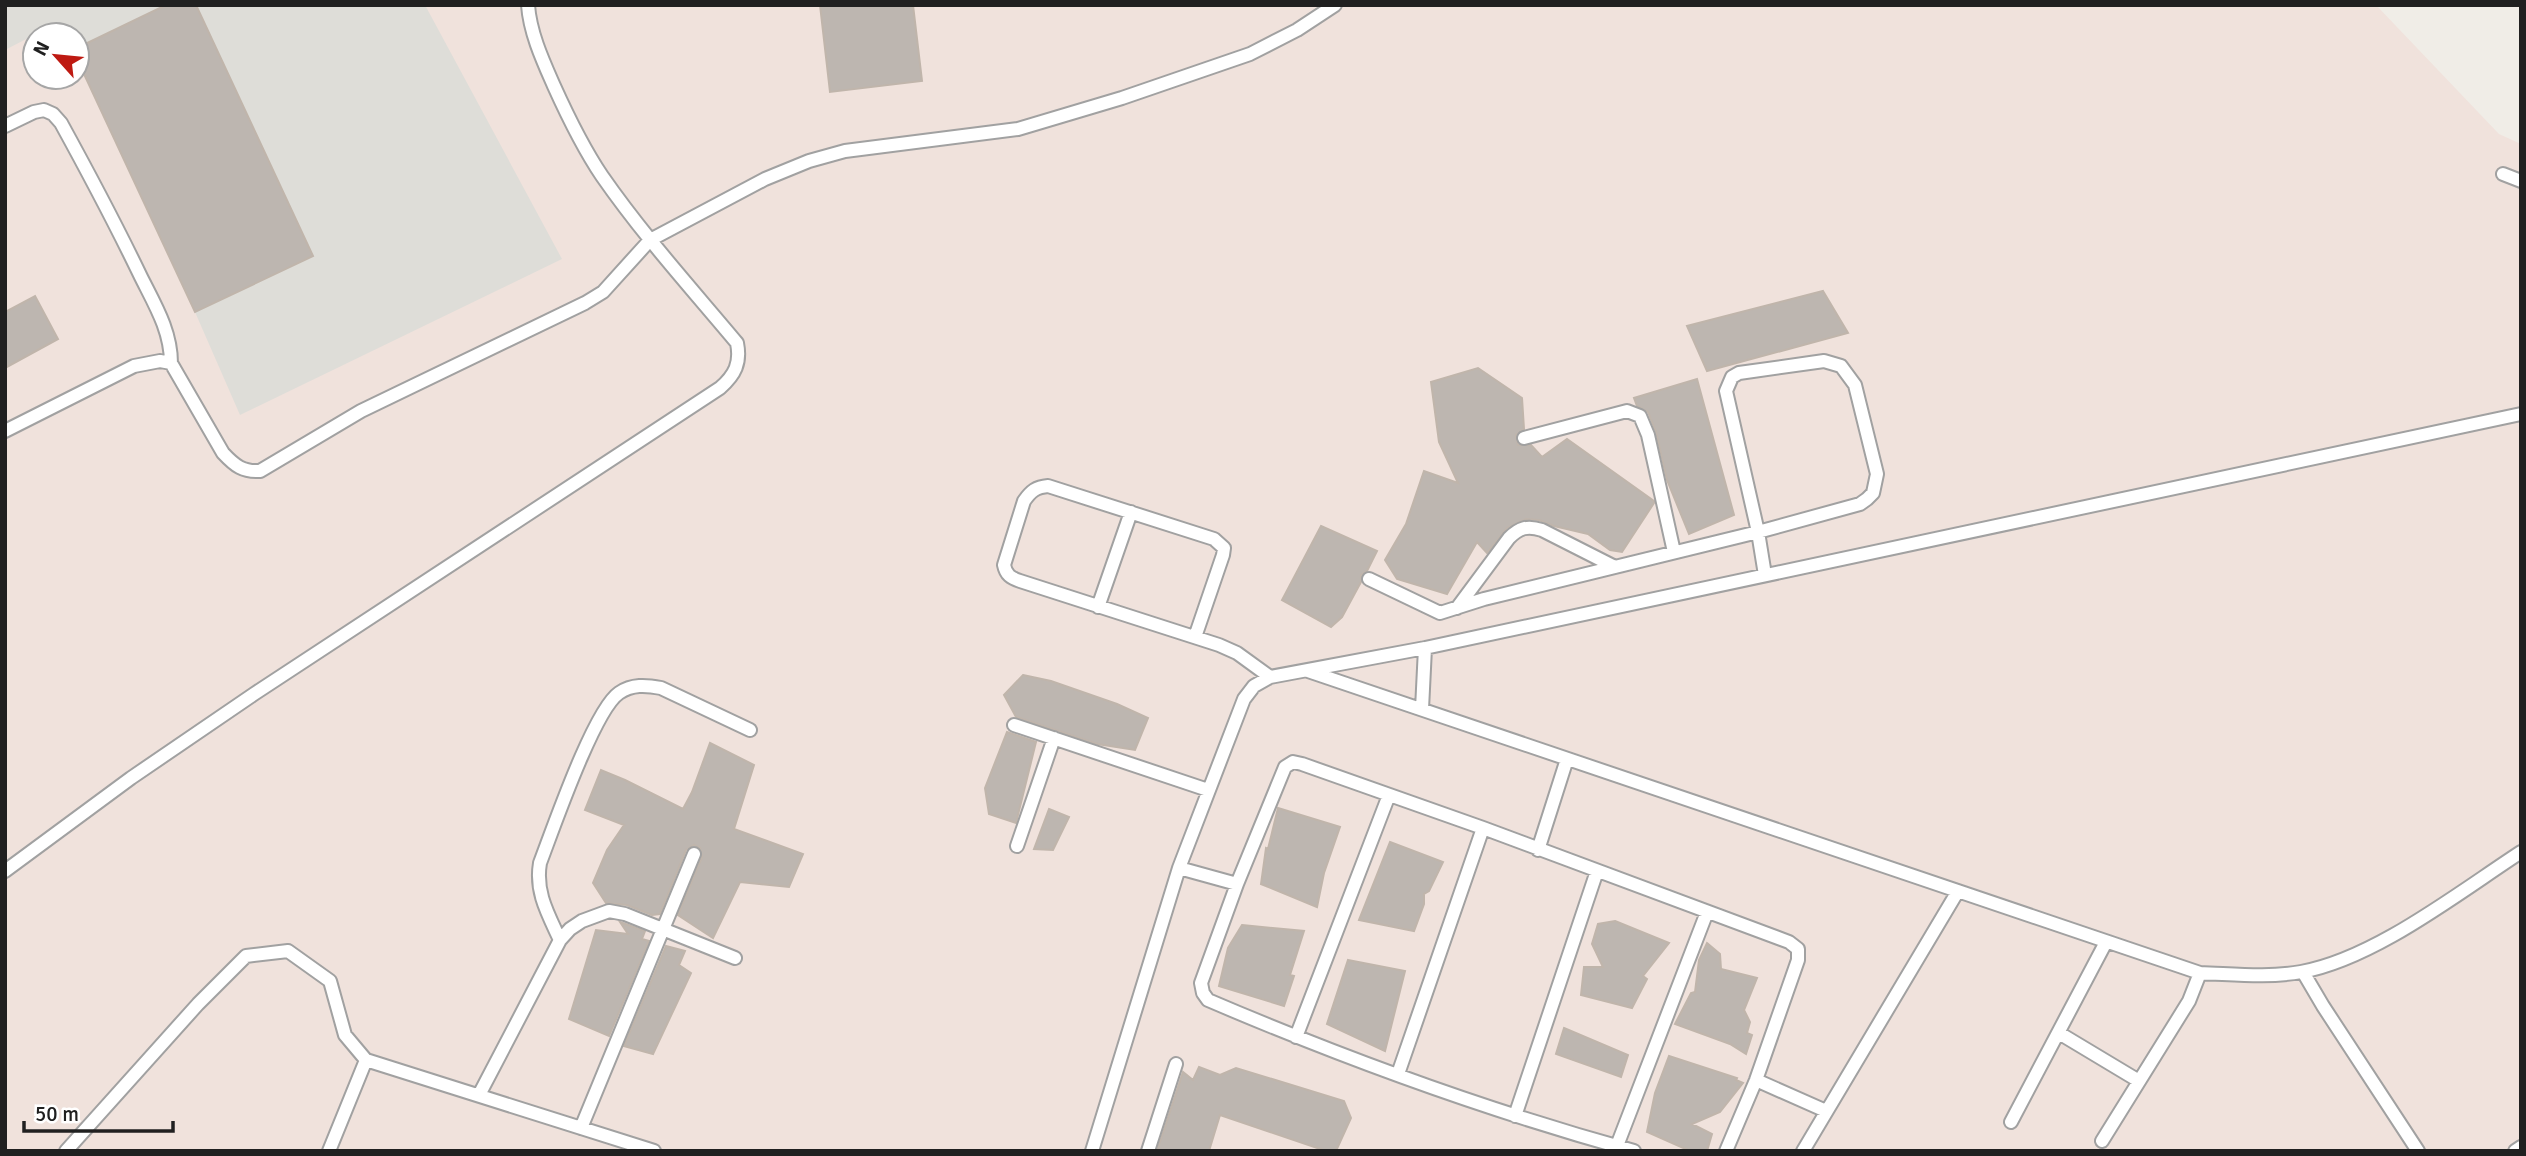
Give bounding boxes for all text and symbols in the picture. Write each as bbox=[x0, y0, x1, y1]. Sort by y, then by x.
north arrow bbox=[21, 21, 91, 91]
text: N bbox=[28, 37, 55, 60]
scale bar bbox=[24, 1090, 173, 1134]
text: 50 m bbox=[35, 1101, 79, 1127]

